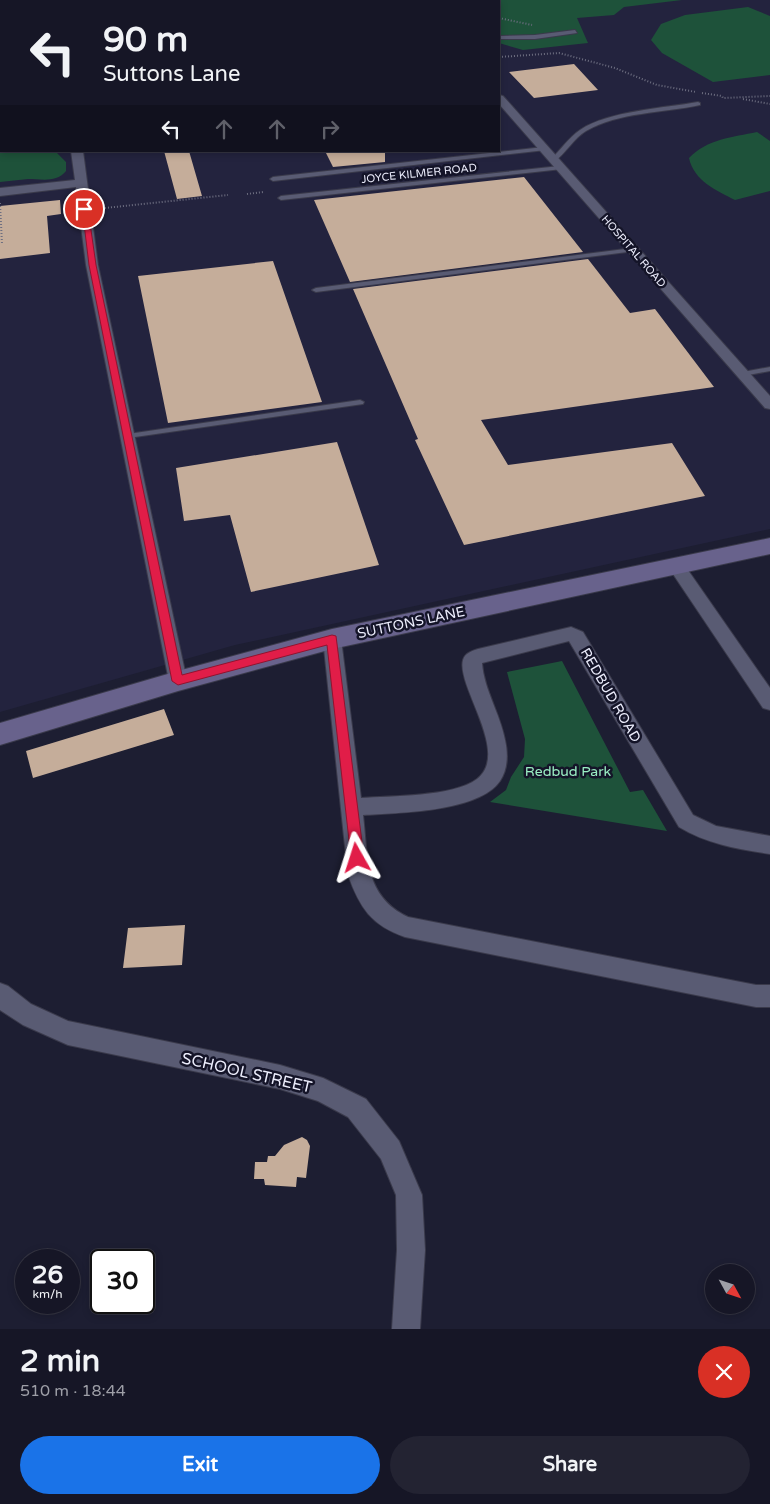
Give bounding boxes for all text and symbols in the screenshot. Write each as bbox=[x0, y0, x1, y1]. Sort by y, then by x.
text: 90 m bbox=[103, 19, 188, 61]
icon: left bbox=[20, 20, 85, 85]
text: Suttons Lane bbox=[103, 61, 240, 87]
icon: left bbox=[157, 115, 185, 143]
icon: ahead bbox=[210, 115, 238, 143]
icon: ahead bbox=[263, 115, 291, 143]
icon: right bbox=[316, 115, 344, 143]
street label: JOYCE KILMER ROAD bbox=[361, 161, 477, 186]
pin bbox=[63, 188, 105, 230]
icon: arrive bbox=[70, 195, 98, 223]
street label: HOSPITAL ROAD bbox=[599, 213, 668, 290]
street label: SUTTONS LANE bbox=[356, 603, 466, 642]
street label: REDBUD ROAD bbox=[577, 645, 644, 745]
park label: Redbud Park bbox=[525, 763, 612, 780]
position arrow bbox=[330, 831, 382, 883]
street label: SCHOOL STREET bbox=[180, 1048, 314, 1098]
speed limit sign: 30 bbox=[90, 1249, 155, 1314]
text: 26 bbox=[32, 1260, 63, 1290]
north arrow bbox=[705, 1264, 755, 1314]
map controls bbox=[705, 1264, 755, 1314]
text: km/h bbox=[32, 1287, 63, 1301]
text: 2 min bbox=[20, 1343, 100, 1380]
button: close bbox=[698, 1346, 750, 1398]
text: 510 m · 18:44 bbox=[20, 1381, 126, 1401]
button: Exit bbox=[20, 1436, 380, 1494]
button: Share bbox=[390, 1436, 750, 1494]

